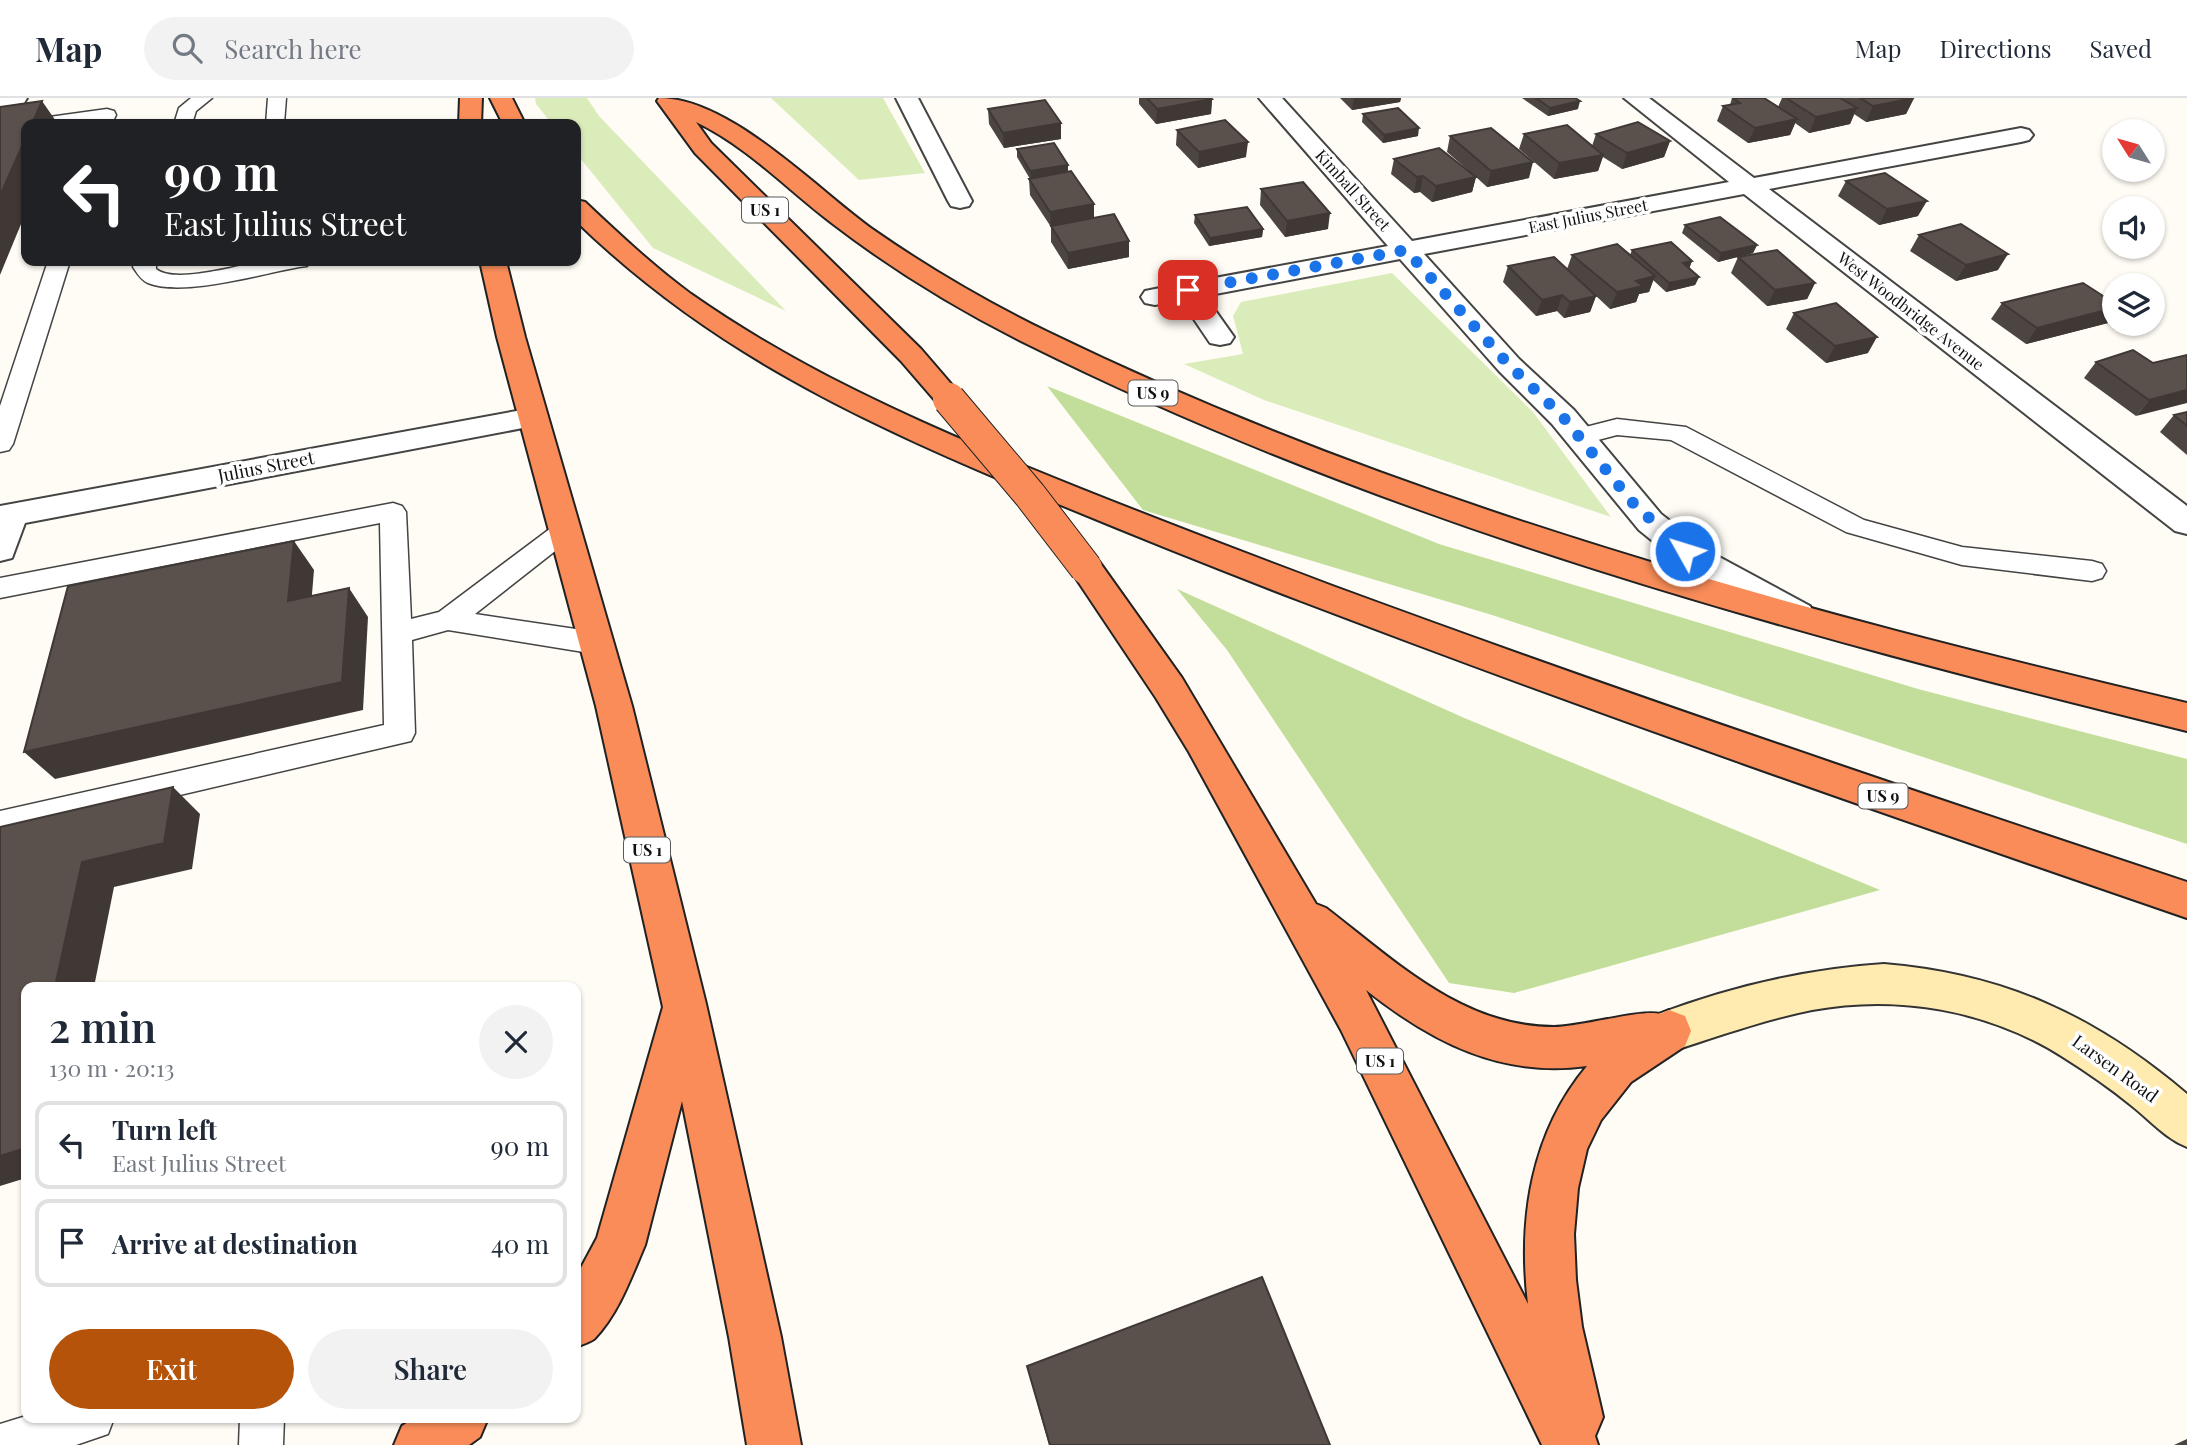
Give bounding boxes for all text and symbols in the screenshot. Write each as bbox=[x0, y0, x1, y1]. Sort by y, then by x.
search box bbox=[144, 17, 634, 80]
text: Map bbox=[35, 26, 102, 70]
icon: search bbox=[168, 29, 206, 67]
text: Search here bbox=[224, 31, 362, 66]
text: Map bbox=[1855, 32, 1901, 64]
text: Directions bbox=[1939, 32, 2052, 64]
text: Saved bbox=[2090, 32, 2152, 64]
north arrow bbox=[2102, 119, 2165, 182]
map controls bbox=[2102, 119, 2165, 336]
text: 90 m bbox=[164, 138, 278, 203]
street label: Kimball Street bbox=[1311, 145, 1396, 235]
icon: left bbox=[49, 147, 140, 238]
street label: East Julius Street bbox=[1526, 194, 1650, 237]
button: sound bbox=[2102, 196, 2165, 259]
road number: US 1 bbox=[742, 198, 788, 222]
text: East Julius Street bbox=[164, 201, 406, 244]
street label: West Woodbridge Avenue bbox=[1833, 246, 1989, 374]
pin bbox=[1158, 260, 1218, 320]
icon: arrive bbox=[1169, 271, 1207, 309]
button: layers bbox=[2102, 273, 2165, 336]
road number: US 9 bbox=[1128, 380, 1178, 406]
street label: Julius Street bbox=[215, 445, 317, 487]
position arrow bbox=[1648, 514, 1722, 588]
road number: US 9 bbox=[1858, 783, 1908, 808]
road number: US 1 bbox=[624, 838, 670, 862]
text: 2 min bbox=[49, 998, 156, 1054]
button: close bbox=[479, 1005, 553, 1079]
street label: Larsen Road bbox=[2068, 1029, 2164, 1108]
road number: US 1 bbox=[1357, 1049, 1403, 1074]
text: 130 m · 20:13 bbox=[49, 1052, 174, 1083]
text: Turn left bbox=[112, 1112, 217, 1147]
icon: left bbox=[53, 1126, 91, 1164]
text: 90 m bbox=[491, 1128, 549, 1163]
text: East Julius Street bbox=[112, 1147, 286, 1178]
icon: arrive bbox=[53, 1224, 91, 1262]
text: Arrive at destination bbox=[112, 1226, 358, 1261]
text: 40 m bbox=[491, 1226, 549, 1261]
button: Exit bbox=[49, 1329, 294, 1409]
button: Share bbox=[308, 1329, 553, 1409]

